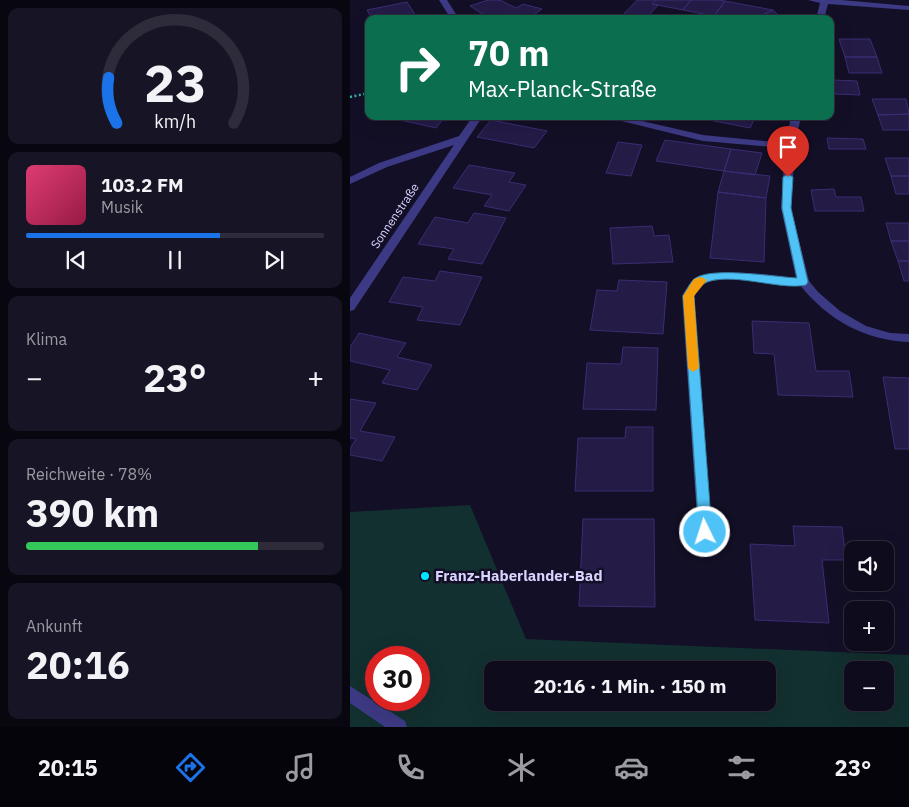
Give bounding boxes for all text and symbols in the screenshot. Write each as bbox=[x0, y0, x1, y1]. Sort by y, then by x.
text: 70 m bbox=[468, 30, 550, 76]
icon: right bbox=[385, 35, 450, 100]
text: 23 bbox=[144, 49, 206, 116]
text: Max-Planck-Straße bbox=[468, 74, 657, 103]
text: km/h bbox=[154, 110, 196, 133]
pin bbox=[767, 126, 809, 177]
icon: arrive bbox=[774, 133, 802, 161]
text: 103.2 FM bbox=[101, 173, 184, 197]
street label: Sonnenstraße bbox=[367, 180, 422, 251]
text: Musik bbox=[101, 197, 143, 217]
icon: previous bbox=[62, 246, 90, 274]
icon: pause bbox=[161, 246, 189, 274]
icon: next bbox=[260, 246, 288, 274]
text: Klima bbox=[26, 329, 67, 349]
text: 23° bbox=[143, 353, 207, 402]
text: − bbox=[26, 359, 43, 396]
text: + bbox=[307, 359, 324, 396]
text: Reichweite · 78% bbox=[26, 464, 152, 484]
text: 390 km bbox=[26, 488, 159, 537]
position arrow bbox=[678, 505, 730, 557]
map controls bbox=[844, 541, 894, 711]
button: sound bbox=[844, 541, 894, 591]
place label: Franz-Haberlander-Bad bbox=[435, 566, 603, 585]
marker: Franz-Haberlander-Bad bbox=[419, 570, 431, 582]
button: + bbox=[844, 601, 894, 651]
text: Ankunft bbox=[26, 616, 83, 636]
text: 20:16 bbox=[26, 640, 130, 689]
speed limit sign: 30 bbox=[365, 646, 430, 711]
button: − bbox=[844, 661, 894, 711]
text: 20:16 · 1 Min. · 150 m bbox=[533, 674, 727, 698]
icon: directions bbox=[173, 750, 208, 785]
icon: music bbox=[283, 750, 318, 785]
icon: phone bbox=[393, 750, 428, 785]
icon: climate bbox=[504, 750, 539, 785]
icon: car bbox=[614, 750, 649, 785]
icon: filters bbox=[724, 750, 759, 785]
text: 20:15 bbox=[38, 753, 98, 782]
text: 23° bbox=[835, 753, 871, 782]

